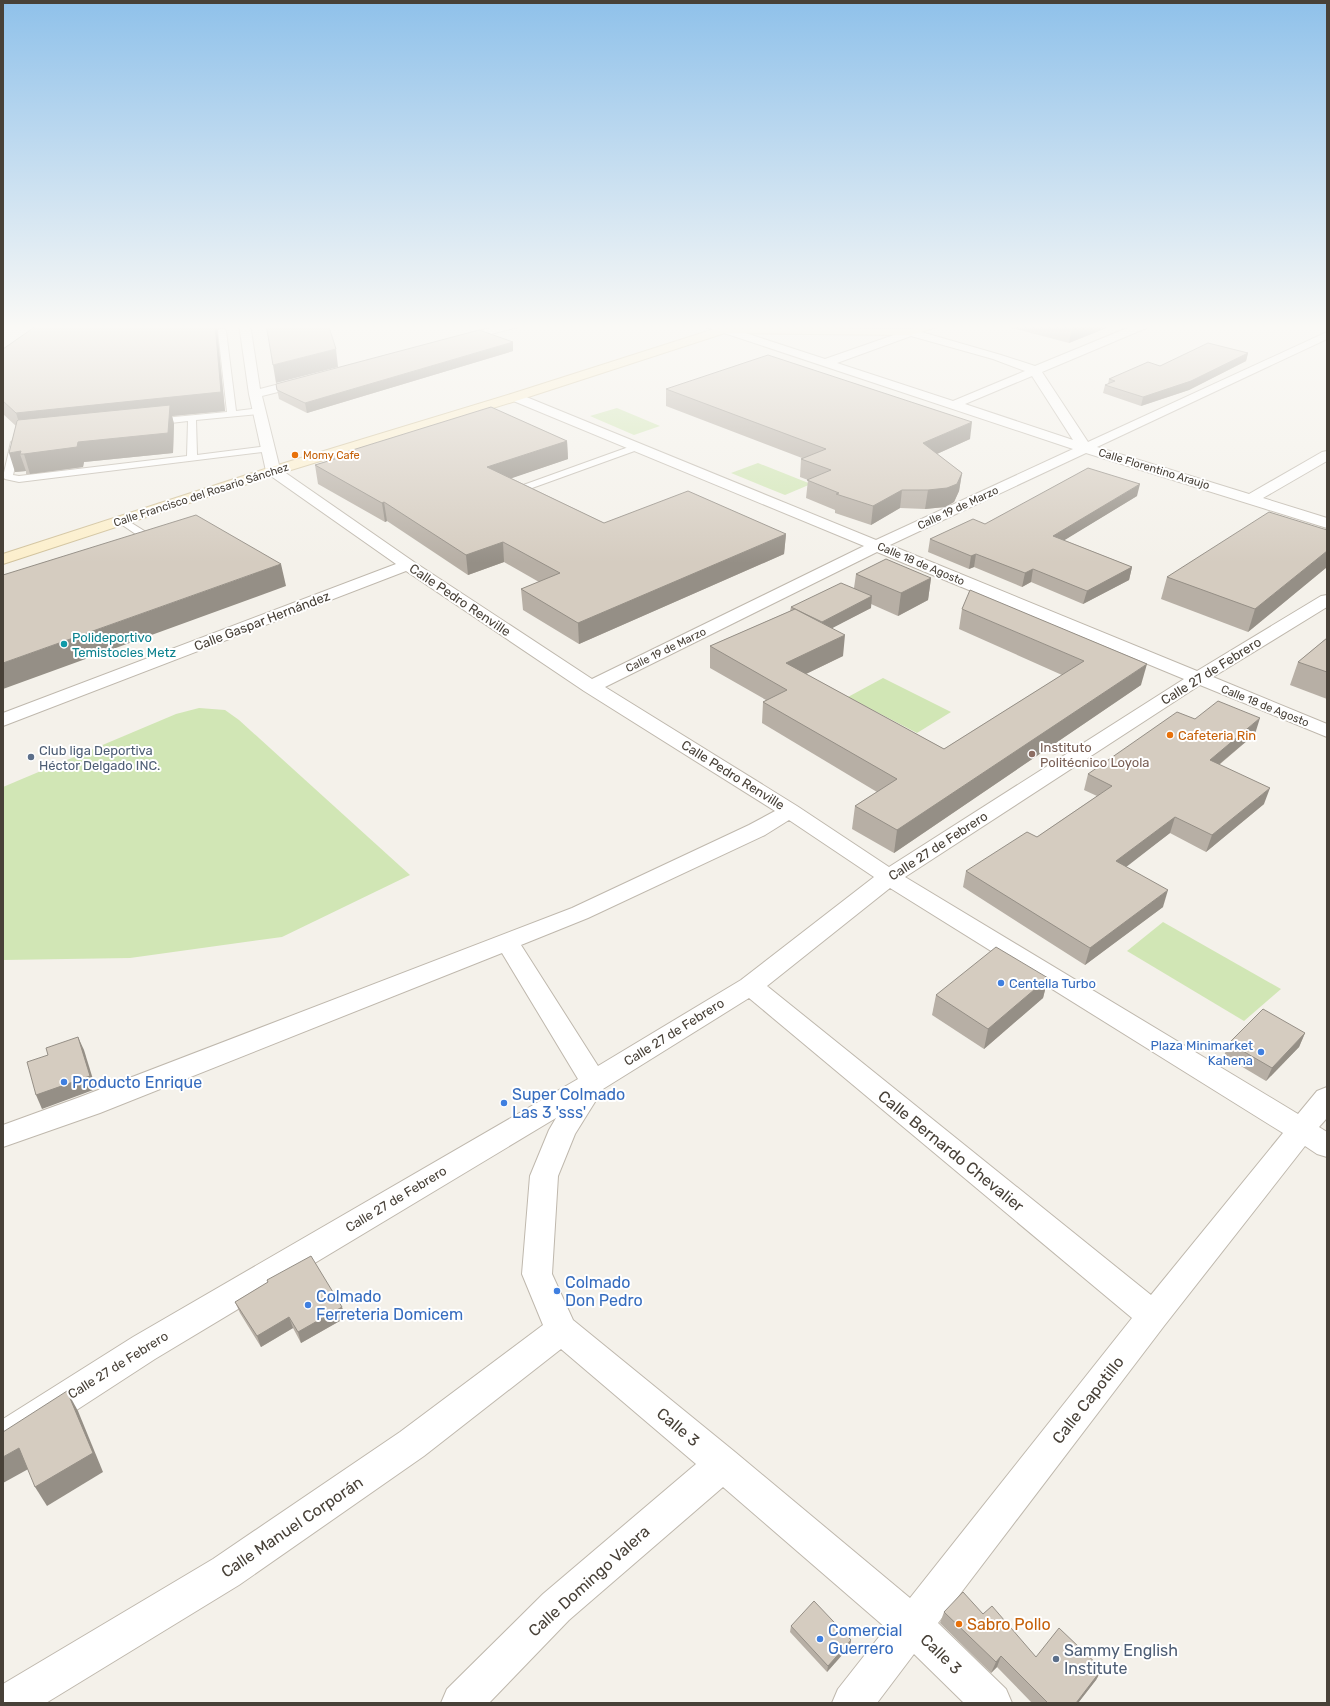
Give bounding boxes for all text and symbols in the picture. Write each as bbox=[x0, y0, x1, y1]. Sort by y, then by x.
street label: Calle Florentino Araujo bbox=[1097, 446, 1211, 492]
place label: Momy Cafe bbox=[303, 449, 360, 462]
marker: Momy Cafe bbox=[290, 450, 300, 460]
street label: Calle Francisco del Rosario Sánchez bbox=[112, 460, 291, 530]
street label: Calle 19 de Marzo bbox=[915, 484, 1001, 532]
street label: Calle 18 de Agosto bbox=[875, 540, 967, 588]
street label: Calle Pedro Renville bbox=[407, 561, 513, 639]
street label: Calle Gaspar Hernández bbox=[192, 588, 332, 654]
street label: Calle 19 de Marzo bbox=[624, 625, 708, 675]
place label: Polideportivo Temistocles Metz bbox=[72, 630, 177, 660]
street label: Calle 27 de Febrero bbox=[1158, 634, 1264, 708]
marker: Polideportivo Temistocles Metz bbox=[59, 639, 69, 649]
street label: Calle 18 de Agosto bbox=[1219, 682, 1311, 730]
place label: Cafeteria Rin bbox=[1178, 728, 1256, 743]
marker: Cafeteria Rin bbox=[1165, 730, 1175, 740]
street label: Calle Pedro Renville bbox=[679, 737, 787, 813]
place label: Instituto Politécnico Loyola bbox=[1040, 740, 1150, 770]
place label: Club liga Deportiva Héctor Delgado INC. bbox=[39, 743, 160, 774]
marker: Instituto Politécnico Loyola bbox=[1027, 749, 1037, 759]
marker: Club liga Deportiva Héctor Delgado INC. bbox=[26, 752, 36, 762]
street label: Calle 27 de Febrero bbox=[886, 808, 990, 884]
place label: Centella Turbo bbox=[1009, 976, 1096, 991]
marker: Centella Turbo bbox=[996, 978, 1006, 988]
street label: Calle 27 de Febrero bbox=[621, 995, 727, 1069]
place label: Plaza Minimarket Kahena bbox=[1150, 1038, 1253, 1068]
marker: Plaza Minimarket Kahena bbox=[1256, 1047, 1266, 1057]
place label: Producto Enrique bbox=[72, 1073, 202, 1092]
marker: Producto Enrique bbox=[59, 1077, 69, 1087]
place label: Super Colmado Las 3 'sss' bbox=[512, 1085, 625, 1122]
street label: Calle Bernardo Chevalier bbox=[874, 1086, 1028, 1216]
marker: Super Colmado Las 3 'sss' bbox=[499, 1098, 509, 1108]
street label: Calle 27 de Febrero bbox=[343, 1163, 449, 1235]
place label: Colmado Don Pedro bbox=[565, 1273, 643, 1310]
marker: Colmado Don Pedro bbox=[552, 1286, 562, 1296]
place label: Colmado Ferreteria Domicem bbox=[316, 1287, 463, 1324]
marker: Colmado Ferreteria Domicem bbox=[303, 1300, 313, 1310]
street label: Calle 27 de Febrero bbox=[65, 1328, 171, 1402]
street label: Calle Capotillo bbox=[1048, 1353, 1128, 1447]
street label: Calle 3 bbox=[653, 1404, 703, 1450]
street label: Calle Manuel Corporán bbox=[218, 1472, 366, 1582]
street label: Calle Domingo Valera bbox=[525, 1522, 653, 1640]
place label: Sabro Pollo bbox=[967, 1615, 1051, 1634]
marker: Sabro Pollo bbox=[954, 1619, 964, 1629]
place label: Comercial Guerrero bbox=[828, 1621, 902, 1658]
street label: Calle 3 bbox=[917, 1630, 965, 1678]
marker: Comercial Guerrero bbox=[815, 1634, 825, 1644]
place label: Sammy English Institute bbox=[1064, 1641, 1178, 1678]
marker: Sammy English Institute bbox=[1051, 1654, 1061, 1664]

